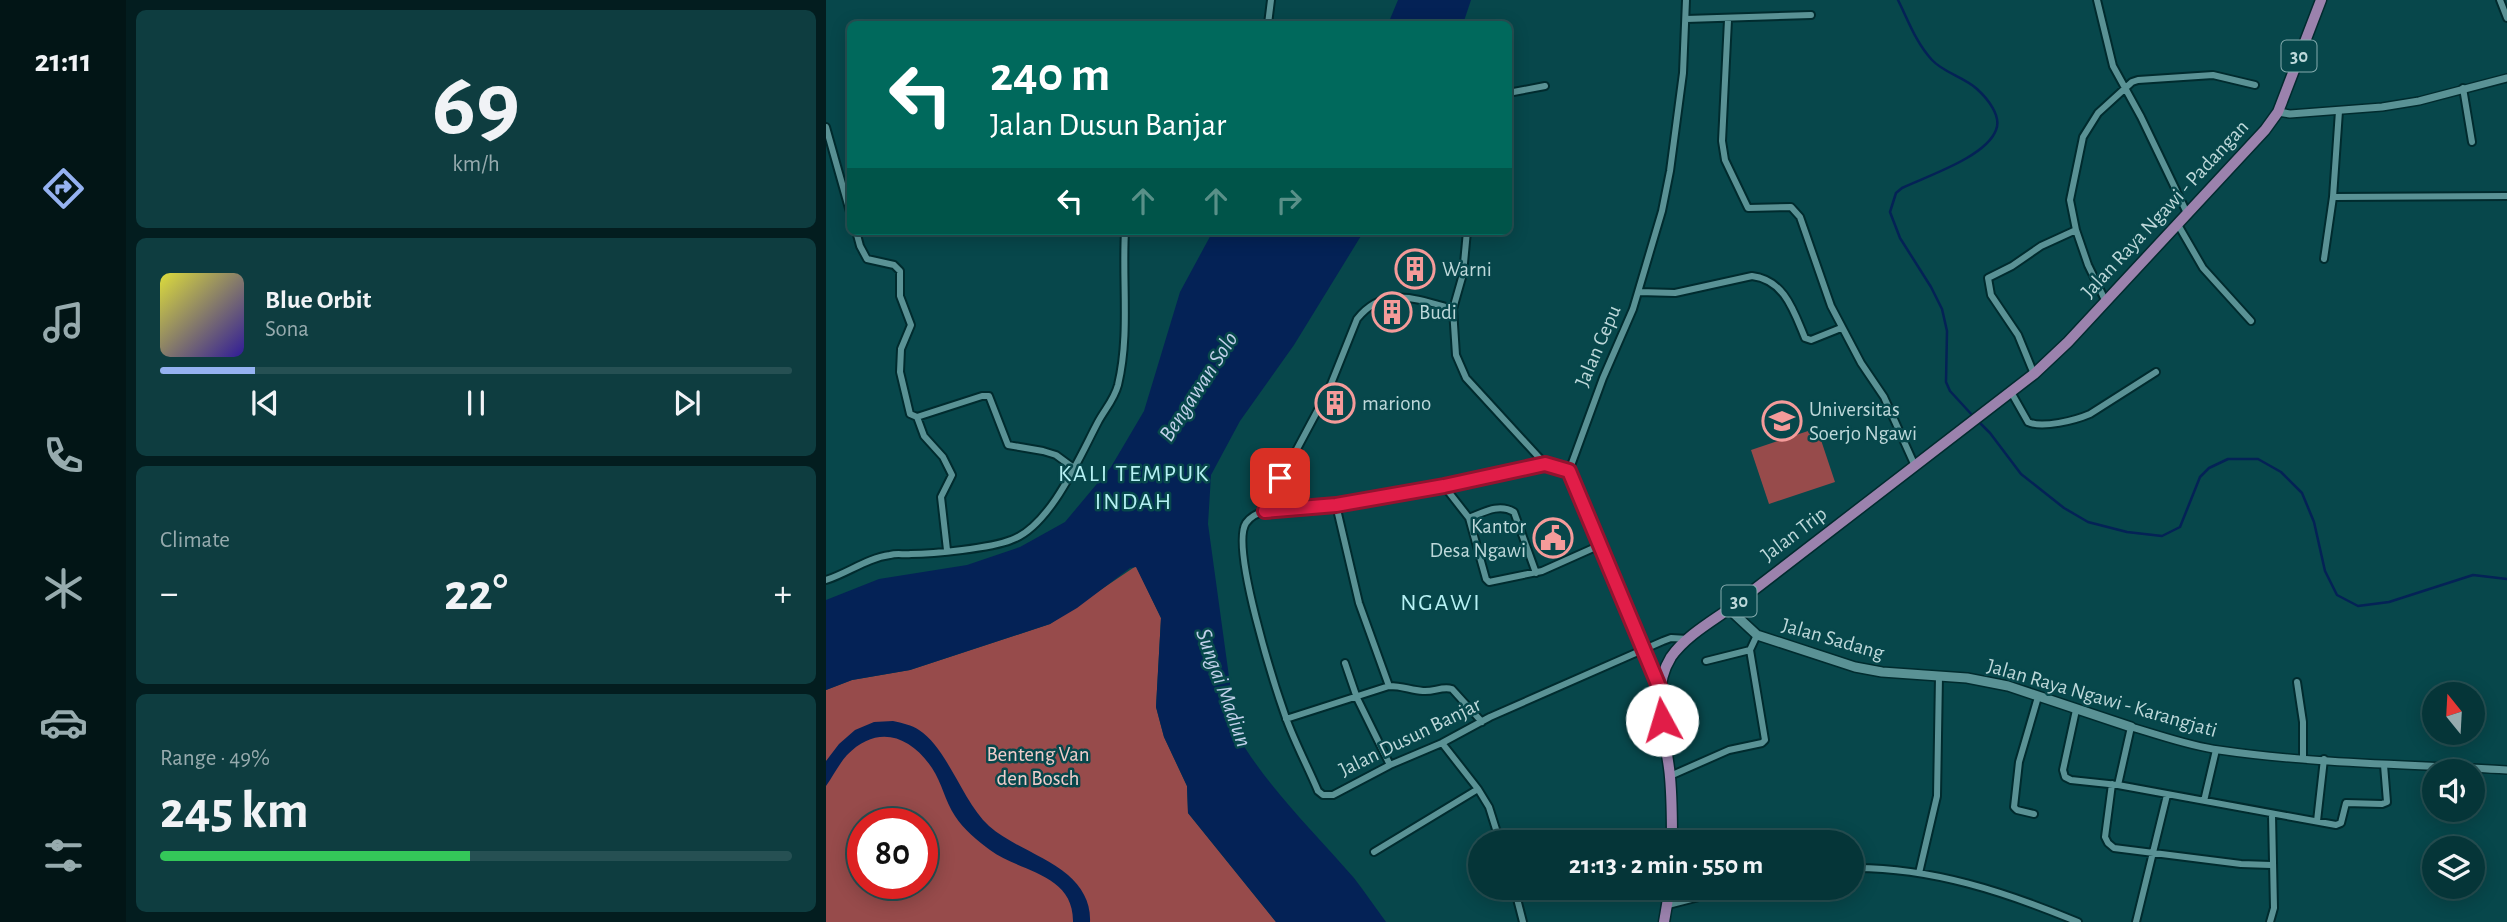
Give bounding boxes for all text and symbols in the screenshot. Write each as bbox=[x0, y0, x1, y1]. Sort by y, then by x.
road number: 30 bbox=[2282, 40, 2316, 72]
text: 21:11 bbox=[35, 45, 91, 77]
icon: left bbox=[875, 49, 966, 140]
text: 240 m bbox=[990, 51, 1110, 100]
text: 69 bbox=[432, 60, 520, 151]
text: Jalan Dusun Banjar bbox=[990, 109, 1226, 141]
street label: Jalan Raya Ngawi - Padangan bbox=[2077, 116, 2253, 302]
text: km/h bbox=[452, 153, 500, 176]
icon: directions bbox=[39, 164, 88, 213]
icon: left bbox=[1051, 182, 1089, 220]
icon: ahead bbox=[1124, 182, 1162, 220]
icon: ahead bbox=[1197, 182, 1235, 220]
icon: right bbox=[1270, 182, 1308, 220]
building icon: Warni bbox=[1394, 248, 1436, 290]
place label: Warni bbox=[1442, 259, 1492, 280]
text: Blue Orbit bbox=[265, 287, 371, 313]
building icon: Budi bbox=[1371, 291, 1413, 333]
icon: music bbox=[39, 298, 88, 347]
place label: Budi bbox=[1419, 302, 1457, 323]
street label: Jalan Cepu bbox=[1571, 302, 1625, 390]
text: Sona bbox=[265, 318, 309, 341]
water label: Bengawan Solo bbox=[1155, 328, 1243, 446]
building icon: mariono bbox=[1314, 382, 1356, 424]
icon: previous bbox=[246, 384, 284, 422]
icon: pause bbox=[457, 384, 495, 422]
icon: next bbox=[668, 384, 706, 422]
place label: mariono bbox=[1362, 393, 1431, 414]
place label: Universitas Soerjo Ngawi bbox=[1809, 399, 1917, 444]
school or university icon: Universitas Soerjo Ngawi bbox=[1761, 400, 1803, 442]
icon: phone bbox=[39, 431, 88, 480]
pin bbox=[1250, 448, 1310, 508]
icon: arrive bbox=[1261, 459, 1299, 497]
district label: KALI TEMPUK INDAH bbox=[1058, 462, 1210, 514]
street label: Jalan Trip bbox=[1757, 503, 1831, 565]
place label: Kantor Desa Ngawi bbox=[1429, 516, 1526, 561]
public building icon: Kantor Desa Ngawi bbox=[1532, 517, 1574, 559]
text: Climate bbox=[160, 529, 230, 552]
icon: climate bbox=[39, 564, 88, 613]
text: 22° bbox=[444, 567, 508, 619]
text: − bbox=[160, 575, 178, 613]
text: + bbox=[774, 575, 792, 613]
road number: 30 bbox=[1721, 586, 1756, 616]
district label: NGAWI bbox=[1400, 591, 1482, 615]
street label: Jalan Sadang bbox=[1779, 614, 1887, 664]
water label: Sungai Madiun bbox=[1191, 626, 1255, 750]
street label: Jalan Raya Ngawi - Karangjati bbox=[1985, 655, 2219, 741]
north arrow bbox=[2422, 682, 2485, 746]
map controls bbox=[2422, 682, 2485, 899]
position arrow bbox=[1625, 683, 1699, 757]
street label: Jalan Dusun Banjar bbox=[1336, 693, 1484, 780]
icon: car bbox=[39, 698, 88, 747]
park label: Benteng Van den Bosch bbox=[986, 744, 1090, 789]
text: Range · 49% bbox=[160, 747, 270, 770]
button: sound bbox=[2422, 759, 2485, 822]
text: 245 km bbox=[160, 785, 309, 837]
speed limit sign: 80 bbox=[847, 808, 938, 899]
icon: filters bbox=[39, 831, 88, 880]
button: layers bbox=[2422, 836, 2485, 899]
text: 21:13 · 2 min · 550 m bbox=[1569, 852, 1763, 878]

